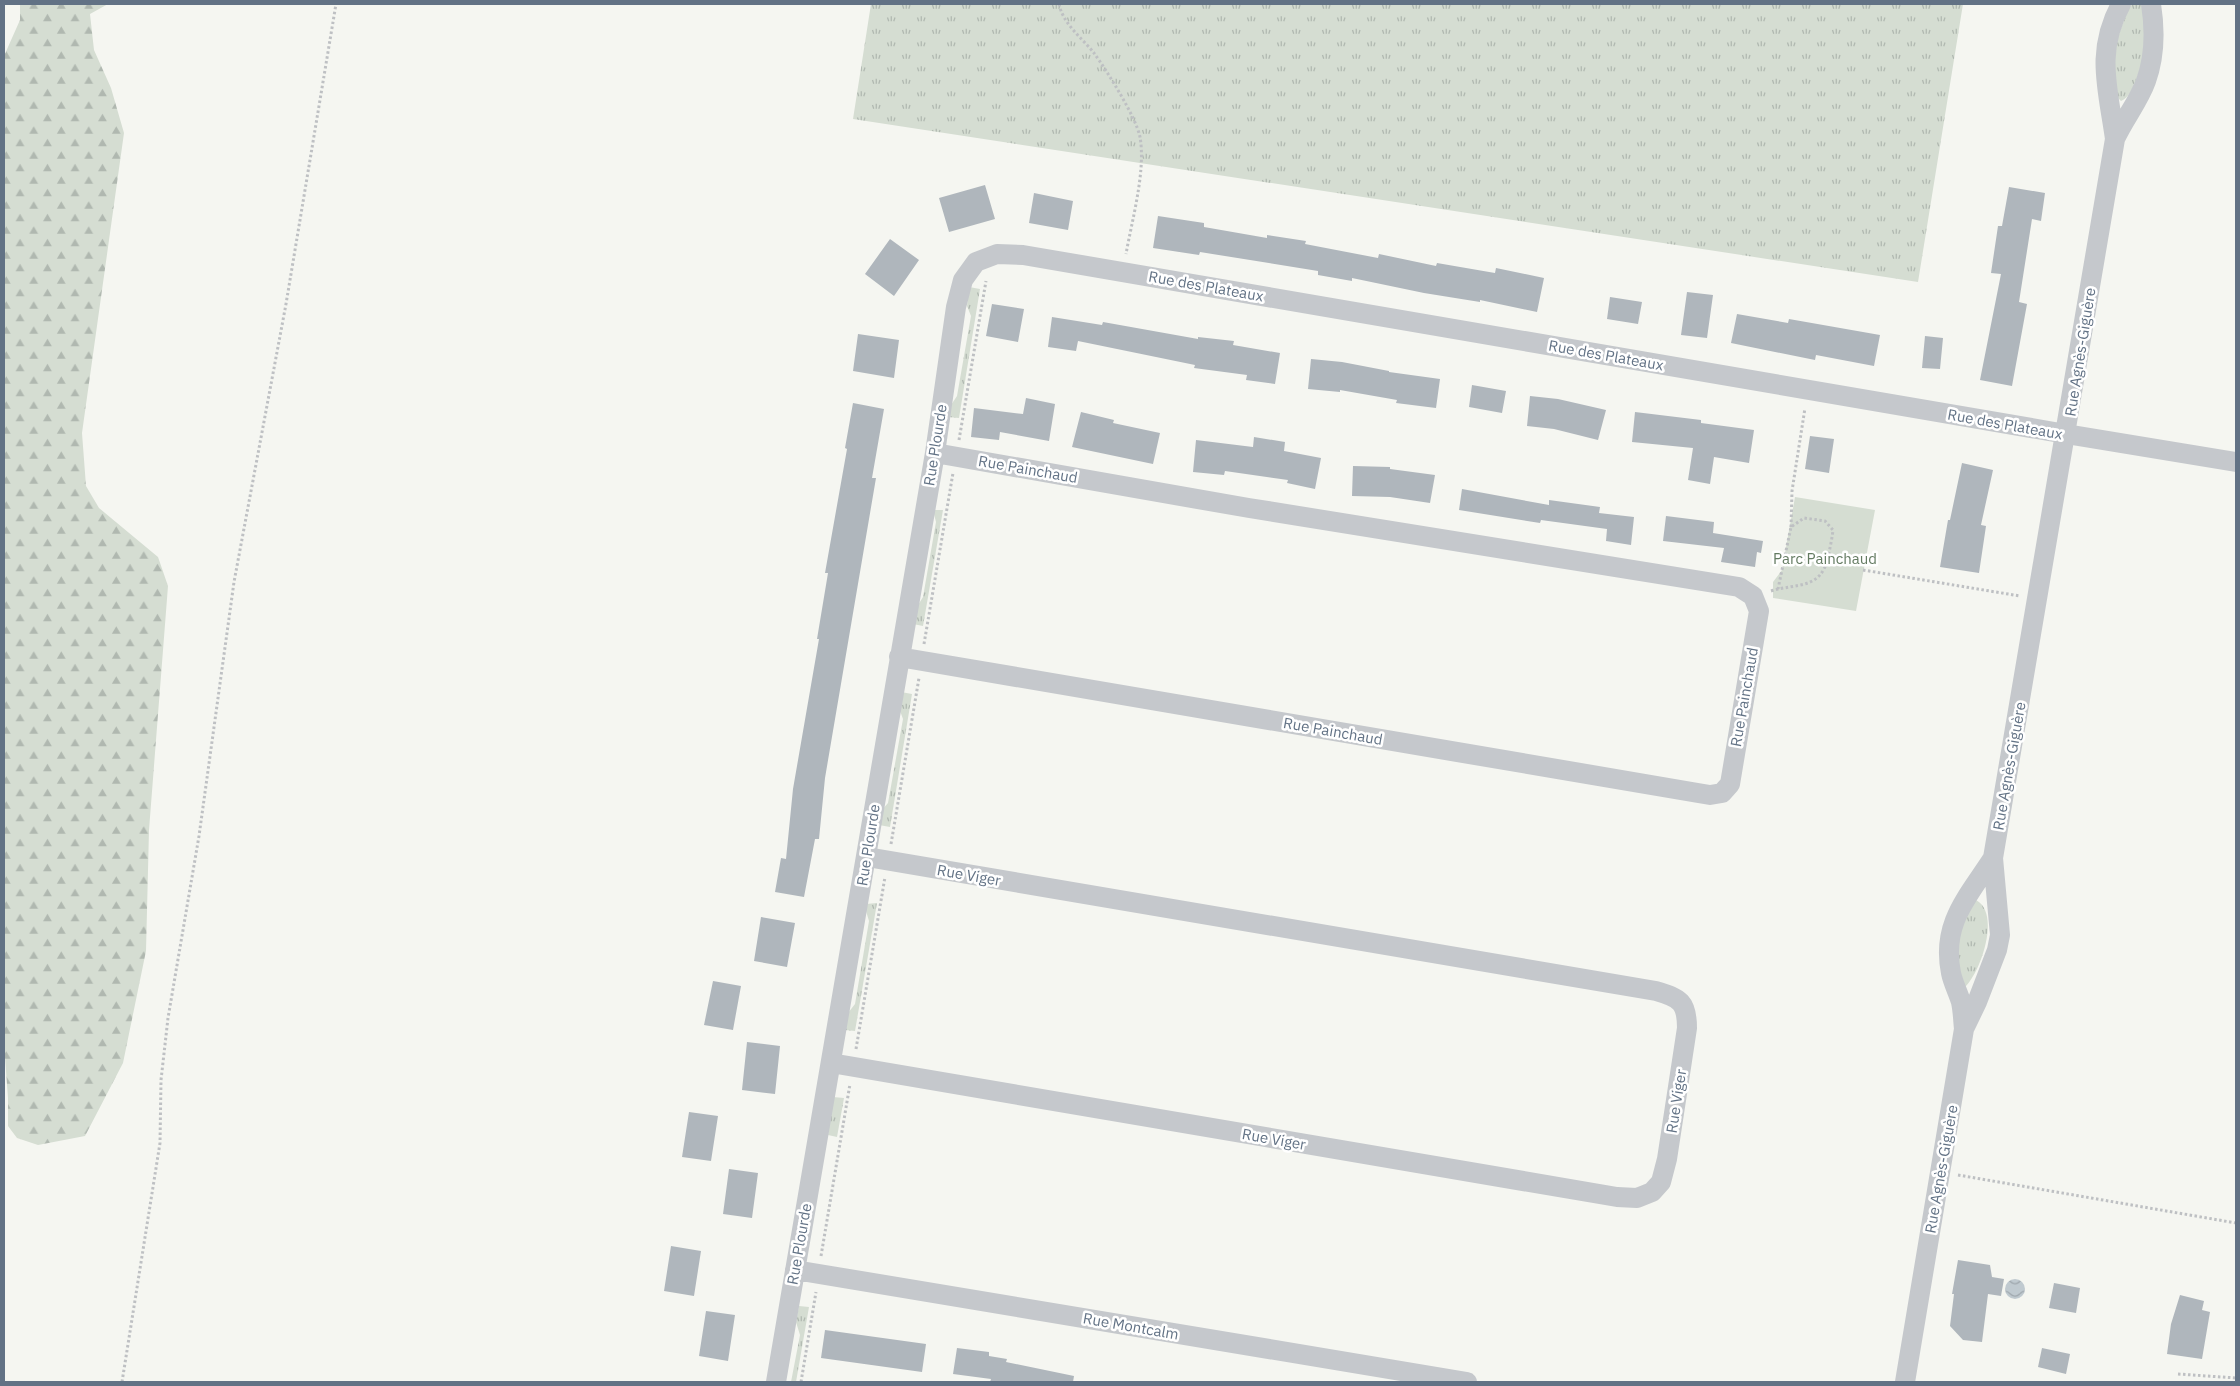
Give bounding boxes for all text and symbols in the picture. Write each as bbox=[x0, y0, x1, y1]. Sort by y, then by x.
street label: Rue des Plateaux bbox=[1147, 267, 1265, 306]
street label: Rue Agnès-Giguère bbox=[2060, 286, 2100, 418]
street label: Rue des Plateaux bbox=[1547, 336, 1665, 375]
street label: Rue Plourde bbox=[919, 403, 951, 487]
street label: Rue des Plateaux bbox=[1946, 405, 2064, 444]
street label: Rue Painchaud bbox=[977, 451, 1079, 487]
park label: Parc Painchaud bbox=[1773, 549, 1877, 568]
street label: Rue Painchaud bbox=[1726, 646, 1762, 748]
street label: Rue Agnès-Giguère bbox=[1988, 700, 2030, 832]
street label: Rue Painchaud bbox=[1282, 713, 1384, 749]
street label: Rue Plourde bbox=[852, 803, 884, 887]
street label: Rue Viger bbox=[936, 860, 1003, 890]
street label: Rue Viger bbox=[1662, 1067, 1690, 1134]
street label: Rue Agnès-Giguère bbox=[1920, 1103, 1962, 1235]
street label: Rue Viger bbox=[1241, 1124, 1308, 1154]
street label: Rue Plourde bbox=[782, 1202, 816, 1286]
street label: Rue Montcalm bbox=[1082, 1308, 1180, 1344]

